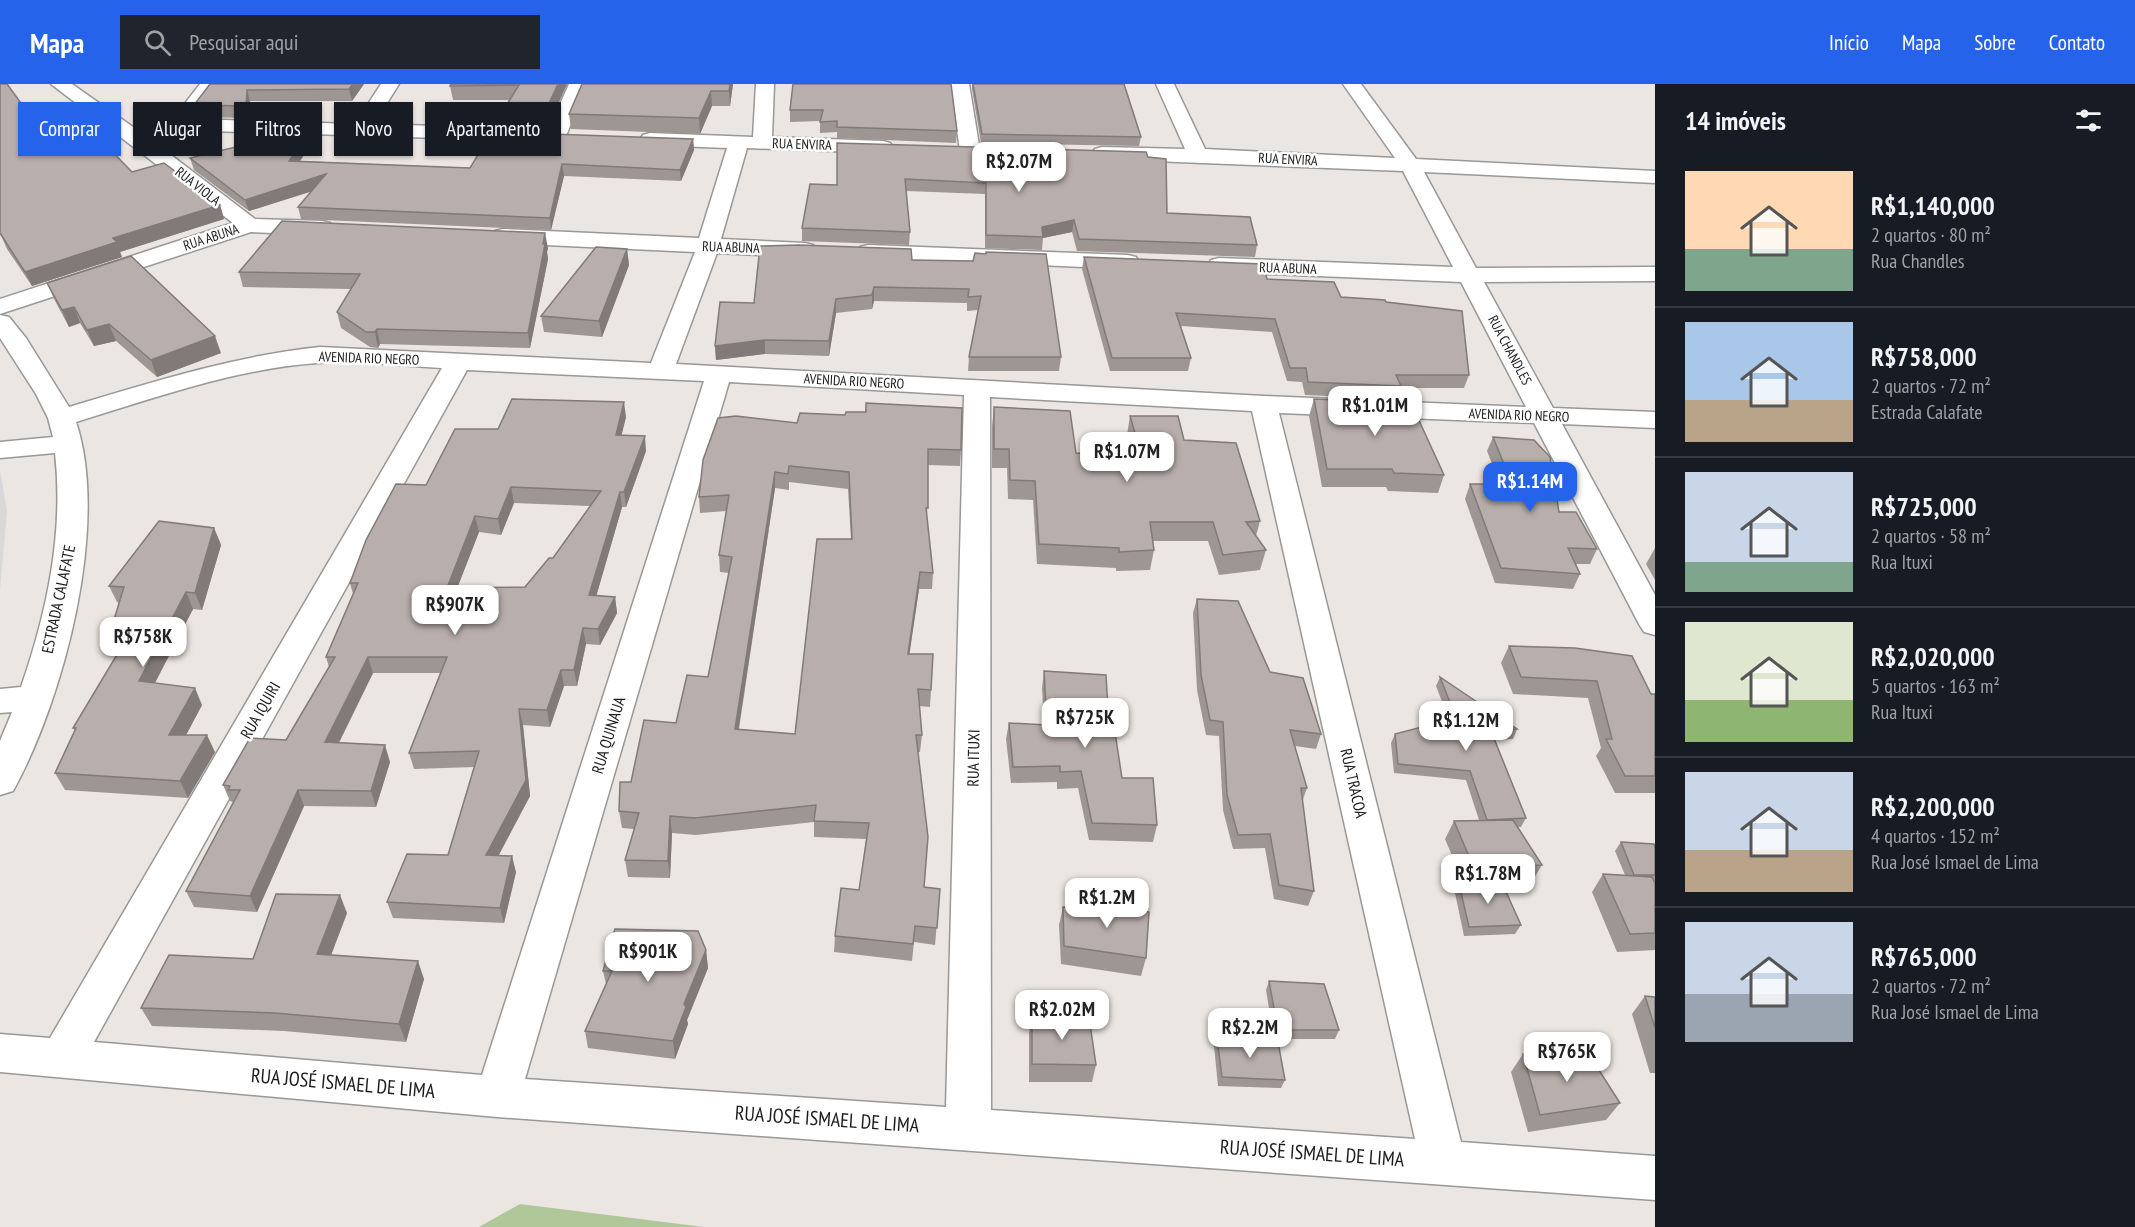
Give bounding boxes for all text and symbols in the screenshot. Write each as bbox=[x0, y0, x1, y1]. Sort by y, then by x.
search box bbox=[120, 15, 540, 69]
text: Mapa bbox=[30, 24, 84, 61]
icon: search bbox=[141, 26, 174, 59]
text: Pesquisar aqui bbox=[189, 28, 298, 56]
text: Início bbox=[1829, 29, 1869, 56]
text: Mapa bbox=[1902, 29, 1941, 56]
text: Sobre bbox=[1974, 29, 2016, 56]
text: Contato bbox=[2049, 29, 2105, 56]
chip: Comprar bbox=[18, 102, 121, 156]
chip: Alugar bbox=[133, 102, 222, 156]
chip: Filtros bbox=[234, 102, 322, 156]
chip: Novo bbox=[334, 102, 413, 156]
chip: Apartamento bbox=[425, 102, 561, 156]
text: 14 imóveis bbox=[1685, 104, 1786, 137]
icon: filters bbox=[2072, 104, 2105, 137]
street label: RUA ENVIRA bbox=[772, 134, 832, 154]
pin: R$2.07M bbox=[964, 142, 1074, 193]
text: R$2.07M bbox=[986, 148, 1052, 174]
street label: RUA ENVIRA bbox=[1258, 148, 1319, 170]
street label: RUA VIOLA bbox=[172, 163, 225, 210]
text: R$1,140,000 bbox=[1871, 189, 1995, 222]
icon: home bbox=[1733, 195, 1805, 267]
street label: RUA ABUNA bbox=[181, 219, 241, 254]
text: 2 quartos · 80 m² bbox=[1871, 222, 1991, 248]
street label: RUA ABUNA bbox=[702, 237, 760, 257]
text: Rua Chandles bbox=[1871, 248, 1965, 274]
street label: RUA ABUNA bbox=[1259, 258, 1317, 278]
street label: RUA CHANDLES bbox=[1484, 312, 1536, 388]
text: R$758,000 bbox=[1871, 340, 1977, 373]
icon: home bbox=[1733, 346, 1805, 418]
street label: AVENIDA RIO NEGRO bbox=[318, 347, 420, 369]
street label: AVENIDA RIO NEGRO bbox=[803, 369, 905, 393]
text: 2 quartos · 72 m² bbox=[1871, 373, 1991, 399]
pin: R$1.01M bbox=[1320, 386, 1430, 437]
text: R$1.01M bbox=[1342, 392, 1408, 418]
text: Estrada Calafate bbox=[1871, 399, 1983, 425]
street label: AVENIDA RIO NEGRO bbox=[1468, 404, 1570, 426]
pin: R$1.07M bbox=[1072, 432, 1182, 483]
text: R$1.07M bbox=[1094, 438, 1160, 464]
pin: R$1.14M bbox=[1475, 462, 1585, 513]
text: R$1.14M bbox=[1497, 468, 1563, 494]
text: R$725,000 bbox=[1871, 490, 1977, 523]
icon: home bbox=[1733, 496, 1805, 568]
text: 2 quartos · 58 m² bbox=[1871, 523, 1991, 549]
street label: ESTRADA CALAFATE bbox=[37, 543, 79, 655]
text: Rua Ituxi bbox=[1871, 549, 1933, 575]
pin: R$907K bbox=[406, 585, 504, 636]
text: R$907K bbox=[426, 591, 484, 617]
pin: R$758K bbox=[94, 617, 192, 668]
text: R$758K bbox=[114, 623, 172, 649]
text: R$2,020,000 bbox=[1871, 640, 1995, 673]
icon: home bbox=[1733, 646, 1805, 718]
text: 5 quartos · 163 m² bbox=[1871, 673, 2000, 699]
street label: RUA IQUIRI bbox=[236, 678, 284, 742]
street label: RUA QUINAUA bbox=[587, 694, 629, 776]
pin: R$725K bbox=[1036, 698, 1134, 749]
text: Rua Ituxi bbox=[1871, 699, 1933, 725]
pin: R$1.12M bbox=[1411, 701, 1521, 752]
text: R$725K bbox=[1056, 704, 1114, 730]
text: R$1.12M bbox=[1433, 707, 1499, 733]
street label: RUA ITUXI bbox=[963, 729, 983, 787]
street label: RUA TRACOA bbox=[1336, 746, 1372, 820]
text: R$2,200,000 bbox=[1871, 790, 1995, 823]
icon: home bbox=[1733, 796, 1805, 868]
text: 4 quartos · 152 m² bbox=[1871, 823, 2000, 849]
text: Rua José Ismael de Lima bbox=[1871, 849, 2039, 875]
pin: R$1.78M bbox=[1433, 854, 1543, 905]
text: R$1.78M bbox=[1455, 860, 1521, 886]
pin: R$1.2M bbox=[1058, 878, 1156, 929]
text: R$1.2M bbox=[1079, 884, 1135, 910]
pin: R$901K bbox=[599, 932, 697, 983]
text: R$901K bbox=[619, 938, 677, 964]
text: R$765,000 bbox=[1871, 940, 1977, 973]
icon: home bbox=[1733, 946, 1805, 1018]
text: 2 quartos · 72 m² bbox=[1871, 973, 1991, 999]
pin: R$2.02M bbox=[1007, 990, 1117, 1041]
text: R$2.02M bbox=[1029, 996, 1095, 1022]
text: Rua José Ismael de Lima bbox=[1871, 999, 2039, 1025]
pin: R$2.2M bbox=[1201, 1008, 1299, 1059]
text: R$2.2M bbox=[1222, 1014, 1278, 1040]
pin: R$765K bbox=[1518, 1032, 1616, 1083]
text: R$765K bbox=[1538, 1038, 1596, 1064]
street label: RUA JOSÉ ISMAEL DE LIMA bbox=[250, 1062, 437, 1104]
street label: RUA JOSÉ ISMAEL DE LIMA bbox=[734, 1100, 920, 1138]
street label: RUA JOSÉ ISMAEL DE LIMA bbox=[1219, 1134, 1405, 1172]

